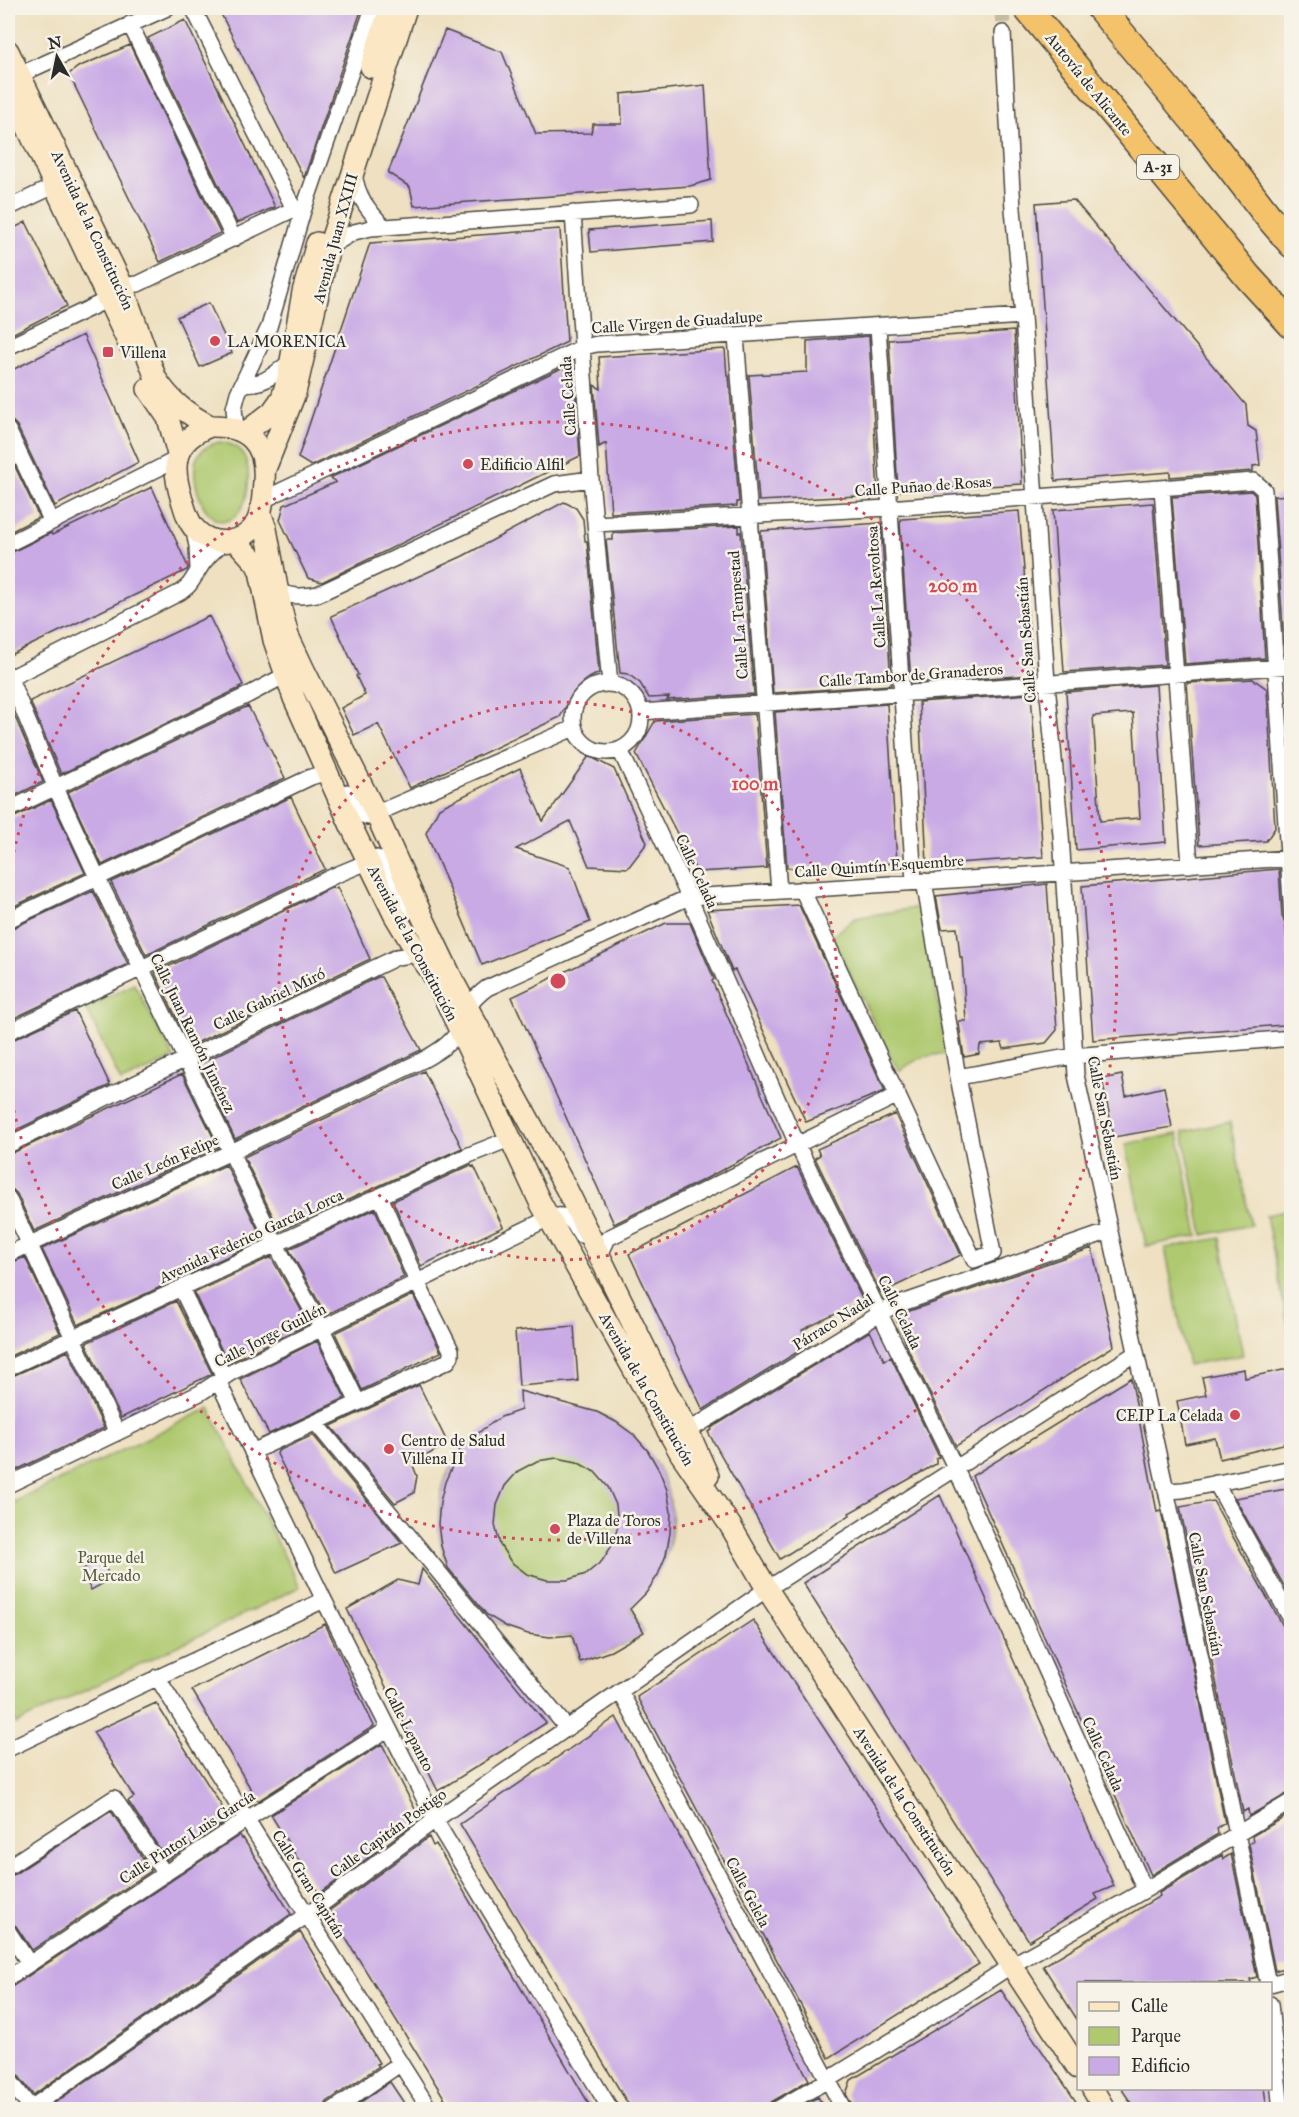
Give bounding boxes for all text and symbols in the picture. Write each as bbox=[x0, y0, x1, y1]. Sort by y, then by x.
north arrow bbox=[27, 27, 87, 87]
street label: Autovía de Alicante bbox=[1041, 28, 1137, 140]
text: N bbox=[47, 32, 63, 53]
street label: Avenida de la Constitución bbox=[47, 146, 138, 313]
road number: A-31 bbox=[1137, 155, 1179, 179]
street label: Avenida Juan XXIII bbox=[308, 170, 363, 307]
street label: Calle Virgen de Guadalupe bbox=[591, 307, 764, 338]
place label: LA MORENICA bbox=[227, 332, 347, 351]
marker: LA MORENICA bbox=[208, 334, 222, 348]
place label: Villena bbox=[119, 343, 166, 362]
marker: Villena bbox=[101, 345, 115, 359]
street label: Calle Celada bbox=[556, 355, 580, 436]
place label: Edificio Alfil bbox=[480, 455, 565, 474]
marker: Edificio Alfil bbox=[461, 457, 475, 471]
street label: Calle Puñao de Rosas bbox=[854, 472, 992, 500]
street label: Calle La Revoltosa bbox=[862, 525, 890, 649]
street label: Calle La Tempestad bbox=[724, 550, 752, 680]
text: 200 m bbox=[929, 575, 978, 597]
street label: Calle San Sebastián bbox=[1012, 576, 1040, 704]
street label: Calle Tambor de Granaderos bbox=[818, 659, 1004, 691]
text: 100 m bbox=[732, 773, 779, 795]
street label: Calle Celada bbox=[672, 831, 723, 911]
street label: Calle Quimtín Esquembre bbox=[794, 851, 965, 882]
street label: Avenida de la Constitución bbox=[363, 861, 462, 1025]
street label: Calle Juan Ramón Jiménez bbox=[145, 950, 240, 1117]
street label: Calle Gabriel Miró bbox=[210, 964, 328, 1034]
centre of rings bbox=[548, 971, 568, 991]
street label: Calle San Sebastián bbox=[1084, 1054, 1126, 1182]
street label: Calle León Felipe bbox=[108, 1130, 222, 1194]
street label: Avenida Federico García Lorca bbox=[155, 1185, 346, 1287]
street label: Calle Celada bbox=[874, 1272, 926, 1352]
street label: Párraco Nadal bbox=[789, 1289, 878, 1354]
street label: Calle Jorge Guillén bbox=[211, 1299, 330, 1372]
street label: Avenida de la Constitución bbox=[595, 1308, 699, 1469]
place label: CEIP La Celada bbox=[1116, 1406, 1223, 1425]
marker: CEIP La Celada bbox=[1228, 1408, 1242, 1422]
place label: Centro de Salud Villena II bbox=[400, 1431, 505, 1468]
marker: Centro de Salud Villena II bbox=[382, 1442, 396, 1456]
place label: Plaza de Toros de Villena bbox=[567, 1511, 661, 1548]
marker: Plaza de Toros de Villena bbox=[548, 1522, 562, 1536]
street label: Calle San Sebastián bbox=[1185, 1530, 1227, 1658]
park label: Parque del Mercado bbox=[78, 1548, 145, 1585]
street label: Calle Lepanto bbox=[380, 1684, 438, 1774]
street label: Calle Celada bbox=[1078, 1714, 1128, 1795]
street label: Avenida de la Constitución bbox=[849, 1722, 960, 1879]
street label: Calle Capitán Postigo bbox=[326, 1784, 451, 1882]
street label: Calle Pintor Luis García bbox=[116, 1786, 259, 1888]
street label: Calle Gran Capitán bbox=[268, 1826, 350, 1942]
street label: Calle Gelela bbox=[722, 1854, 775, 1931]
legend bbox=[1077, 1982, 1272, 2090]
text: Calle bbox=[1131, 1995, 1168, 2017]
text: Parque bbox=[1131, 2025, 1181, 2048]
text: Edificio bbox=[1131, 2055, 1190, 2077]

